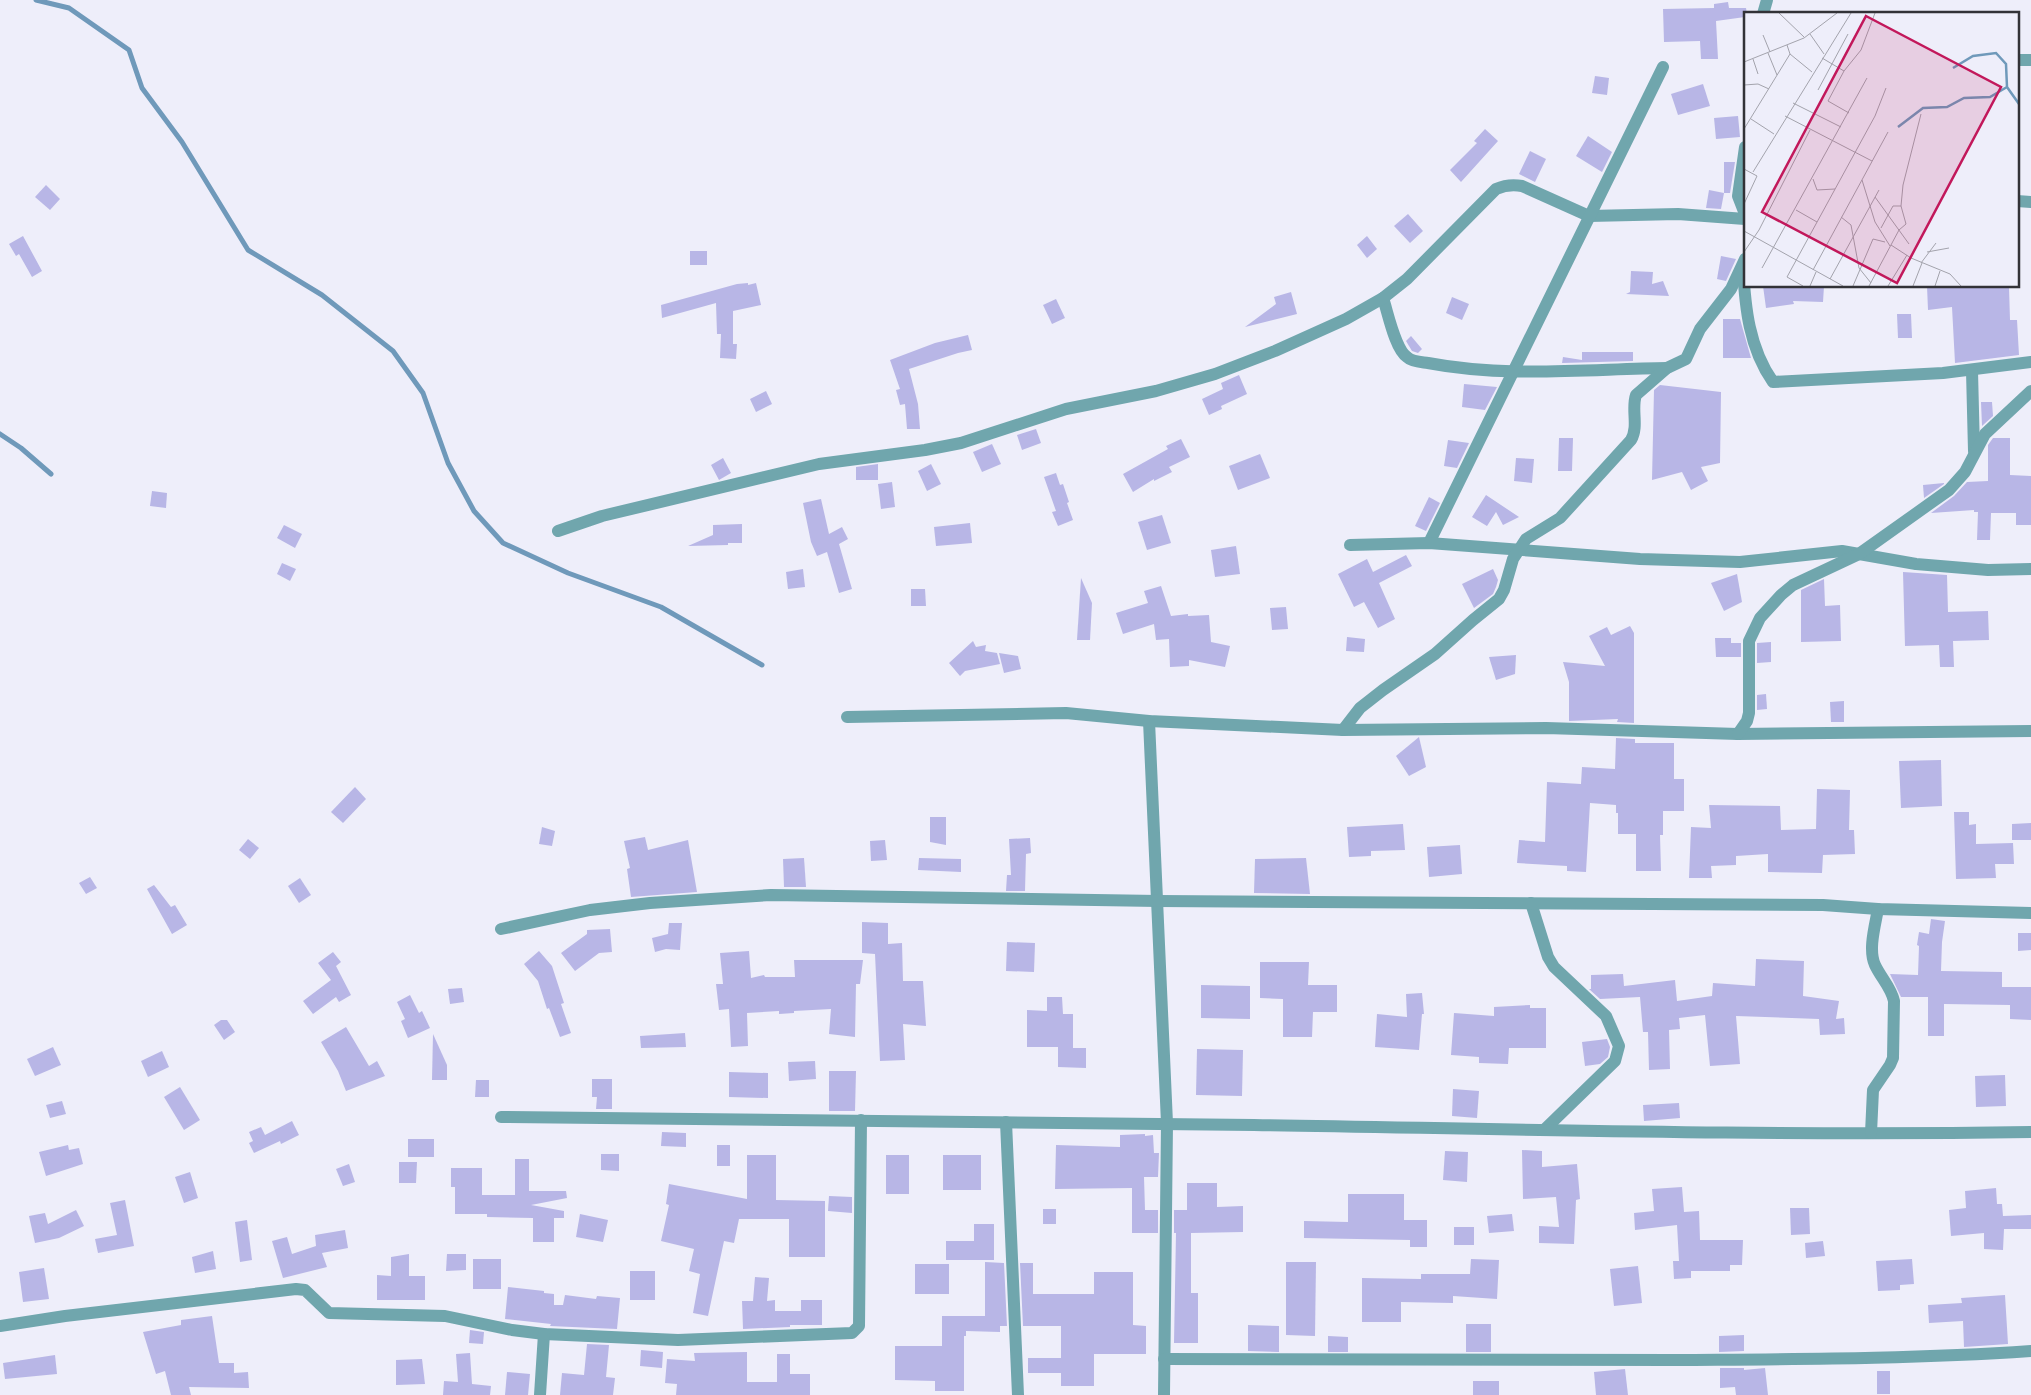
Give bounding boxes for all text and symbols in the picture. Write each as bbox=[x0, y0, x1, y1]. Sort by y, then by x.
inset map bbox=[1744, 12, 2018, 288]

